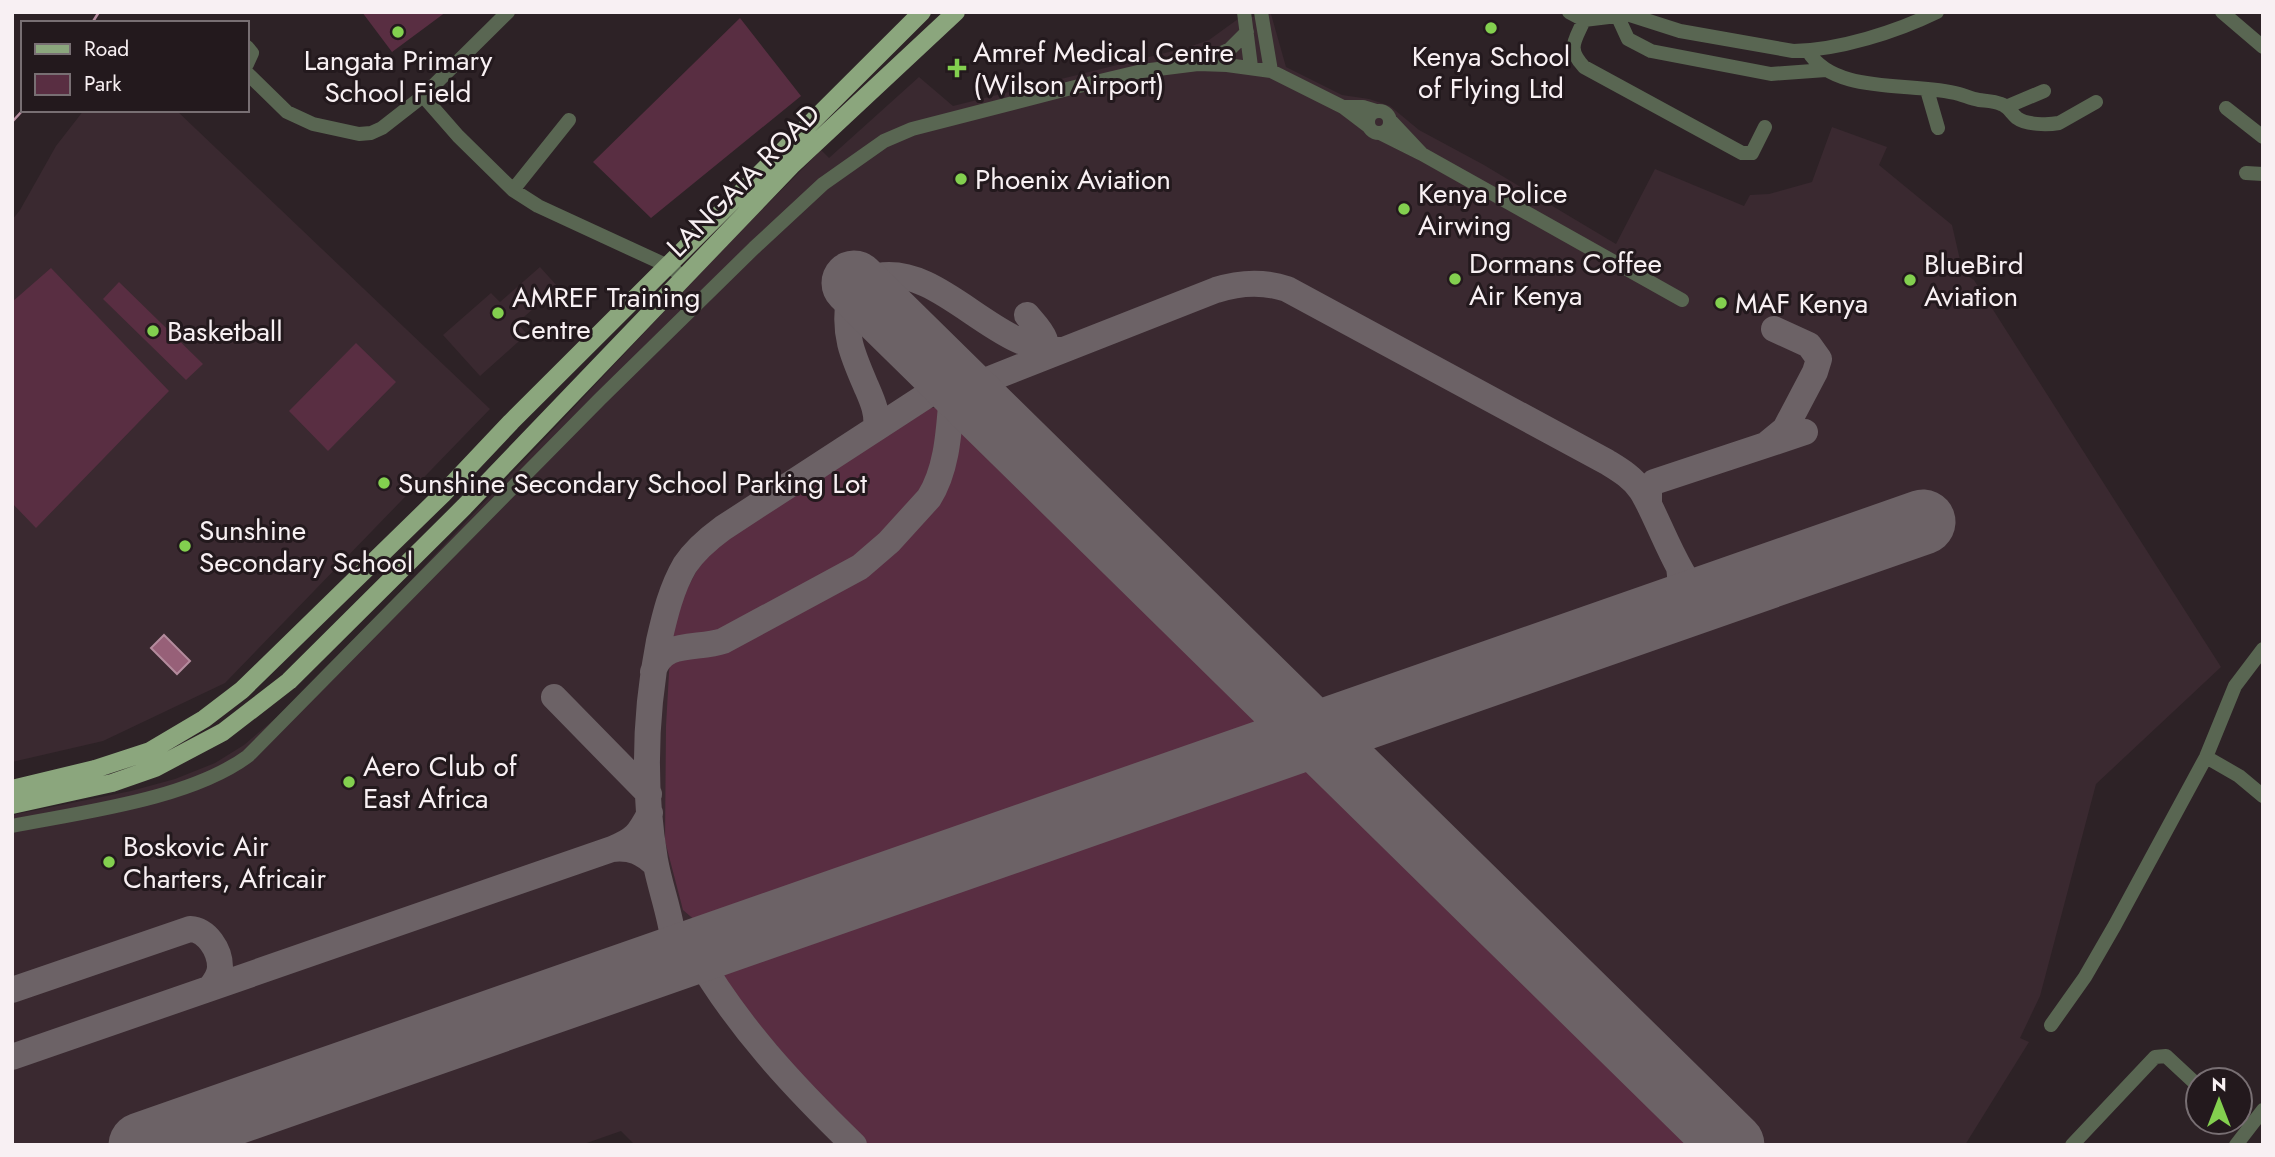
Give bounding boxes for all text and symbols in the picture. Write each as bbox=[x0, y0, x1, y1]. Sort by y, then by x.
marker: Kenya School of Flying Ltd bbox=[1483, 20, 1499, 36]
legend bbox=[21, 21, 248, 112]
marker: Langata Primary School Field bbox=[390, 24, 406, 40]
place label: Amref Medical Centre (Wilson Airport) bbox=[973, 32, 1234, 105]
text: Road bbox=[84, 34, 129, 64]
place label: Kenya School of Flying Ltd bbox=[1412, 36, 1570, 109]
place label: Langata Primary School Field bbox=[304, 40, 493, 113]
marker: Amref Medical Centre (Wilson Airport) bbox=[947, 58, 967, 78]
text: Park bbox=[84, 69, 122, 99]
street label: LANGATA ROAD bbox=[657, 94, 829, 266]
place label: Phoenix Aviation bbox=[975, 159, 1171, 200]
marker: Phoenix Aviation bbox=[953, 171, 969, 187]
place label: Kenya Police Airwing bbox=[1418, 173, 1567, 246]
marker: Kenya Police Airwing bbox=[1396, 201, 1412, 217]
place label: Dormans Coffee Air Kenya bbox=[1469, 243, 1662, 316]
place label: BlueBird Aviation bbox=[1924, 244, 2024, 317]
marker: Dormans Coffee Air Kenya bbox=[1447, 271, 1463, 287]
marker: BlueBird Aviation bbox=[1902, 272, 1918, 288]
place label: AMREF Training Centre bbox=[512, 277, 700, 350]
place label: MAF Kenya bbox=[1735, 283, 1868, 324]
marker: MAF Kenya bbox=[1713, 295, 1729, 311]
marker: AMREF Training Centre bbox=[490, 305, 506, 321]
place label: Basketball bbox=[167, 311, 283, 352]
marker: Basketball bbox=[145, 323, 161, 339]
place label: Sunshine Secondary School Parking Lot bbox=[398, 463, 867, 504]
marker: Sunshine Secondary School Parking Lot bbox=[376, 475, 392, 491]
place label: Sunshine Secondary School bbox=[199, 510, 413, 583]
marker: Sunshine Secondary School bbox=[177, 538, 193, 554]
place label: Aero Club of East Africa bbox=[363, 746, 518, 819]
marker: Aero Club of East Africa bbox=[341, 774, 357, 790]
place label: Boskovic Air Charters, Africair bbox=[123, 826, 327, 899]
marker: Boskovic Air Charters, Africair bbox=[101, 854, 117, 870]
north arrow bbox=[2184, 1066, 2254, 1136]
text: N bbox=[2211, 1071, 2227, 1098]

